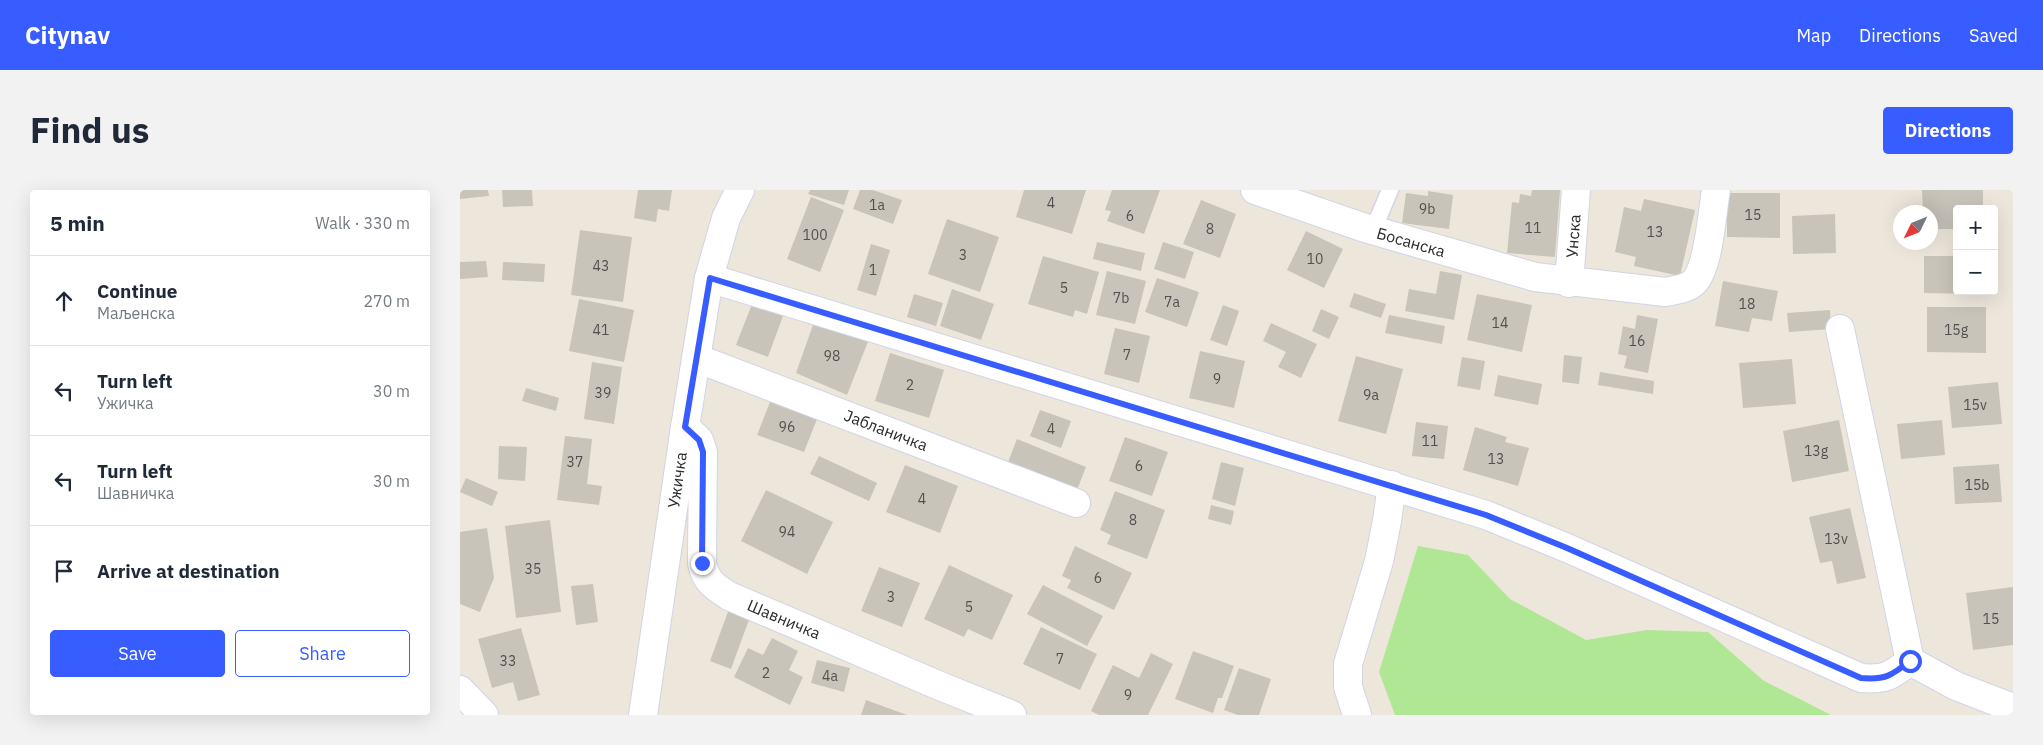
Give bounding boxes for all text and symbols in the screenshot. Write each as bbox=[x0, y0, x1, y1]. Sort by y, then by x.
text: Citynav bbox=[25, 19, 110, 51]
text: Map bbox=[1796, 24, 1831, 47]
text: Directions bbox=[1859, 24, 1941, 47]
text: Saved bbox=[1969, 24, 2018, 47]
text: Find us bbox=[30, 107, 149, 153]
button: Directions bbox=[1883, 107, 2013, 154]
house number: 4 bbox=[1047, 194, 1055, 212]
house number: 1a bbox=[869, 196, 885, 214]
house number: 9b bbox=[1419, 200, 1435, 218]
north arrow bbox=[1893, 205, 1938, 250]
map controls bbox=[1953, 205, 1998, 295]
button: + bbox=[1953, 205, 1998, 250]
house number: 15 bbox=[1745, 206, 1761, 224]
house number: 6 bbox=[1126, 207, 1134, 225]
text: 5 min bbox=[50, 209, 105, 237]
text: Walk · 330 m bbox=[315, 213, 410, 233]
street label: Унска bbox=[1562, 213, 1585, 258]
house number: 11 bbox=[1525, 219, 1541, 237]
house number: 8 bbox=[1206, 220, 1214, 238]
street label: Босанска bbox=[1374, 223, 1448, 261]
house number: 13 bbox=[1647, 223, 1663, 241]
house number: 100 bbox=[802, 226, 828, 244]
house number: 3 bbox=[959, 246, 967, 264]
house number: 10 bbox=[1307, 250, 1323, 268]
button: − bbox=[1953, 250, 1998, 295]
house number: 43 bbox=[593, 257, 609, 275]
house number: 1 bbox=[869, 261, 877, 279]
text: Continue bbox=[97, 279, 177, 303]
house number: 5 bbox=[1060, 279, 1068, 297]
icon: ahead bbox=[50, 287, 78, 315]
house number: 7b bbox=[1113, 289, 1129, 307]
text: 270 m bbox=[363, 291, 410, 311]
house number: 7a bbox=[1164, 293, 1180, 311]
house number: 18 bbox=[1739, 295, 1755, 313]
text: Маљенска bbox=[97, 303, 175, 323]
house number: 14 bbox=[1492, 314, 1508, 332]
house number: 41 bbox=[593, 321, 609, 339]
house number: 15g bbox=[1944, 321, 1969, 339]
house number: 16 bbox=[1629, 332, 1645, 350]
house number: 7 bbox=[1123, 346, 1131, 364]
house number: 98 bbox=[824, 347, 840, 365]
text: Turn left bbox=[97, 369, 173, 393]
house number: 9 bbox=[1213, 370, 1221, 388]
house number: 2 bbox=[906, 376, 914, 394]
icon: left bbox=[50, 377, 78, 405]
text: 30 m bbox=[373, 381, 410, 401]
house number: 39 bbox=[595, 384, 611, 402]
house number: 9a bbox=[1363, 386, 1379, 404]
text: Ужичка bbox=[97, 393, 153, 413]
house number: 15v bbox=[1963, 396, 1987, 414]
street label: Јабланичка bbox=[841, 405, 931, 455]
house number: 96 bbox=[779, 418, 795, 436]
house number: 4 bbox=[1047, 420, 1055, 438]
house number: 11 bbox=[1422, 432, 1438, 450]
house number: 13g bbox=[1804, 442, 1829, 460]
street label: Ужичка bbox=[663, 450, 691, 509]
house number: 13 bbox=[1488, 450, 1504, 468]
house number: 37 bbox=[567, 453, 583, 471]
house number: 6 bbox=[1135, 457, 1143, 475]
text: Turn left bbox=[97, 459, 173, 483]
icon: left bbox=[50, 467, 78, 495]
text: 30 m bbox=[373, 471, 410, 491]
house number: 15b bbox=[1965, 476, 1989, 494]
text: Шавничка bbox=[97, 483, 174, 503]
house number: 4 bbox=[918, 490, 926, 508]
house number: 8 bbox=[1129, 511, 1137, 529]
house number: 94 bbox=[779, 523, 795, 541]
house number: 13v bbox=[1824, 530, 1848, 548]
route end bbox=[691, 552, 714, 575]
icon: arrive bbox=[50, 557, 78, 585]
text: Arrive at destination bbox=[97, 559, 280, 583]
house number: 35 bbox=[525, 560, 541, 578]
house number: 6 bbox=[1094, 569, 1102, 587]
house number: 3 bbox=[887, 588, 895, 606]
street label: Шавничка bbox=[744, 595, 824, 643]
house number: 5 bbox=[965, 598, 973, 616]
house number: 15 bbox=[1983, 610, 1999, 628]
button: Save bbox=[50, 630, 225, 677]
button: Share bbox=[235, 630, 410, 677]
house number: 7 bbox=[1056, 650, 1064, 668]
route start bbox=[1899, 650, 1922, 673]
house number: 33 bbox=[500, 652, 516, 670]
house number: 2 bbox=[762, 664, 770, 682]
house number: 4a bbox=[822, 667, 838, 685]
house number: 9 bbox=[1124, 686, 1132, 704]

